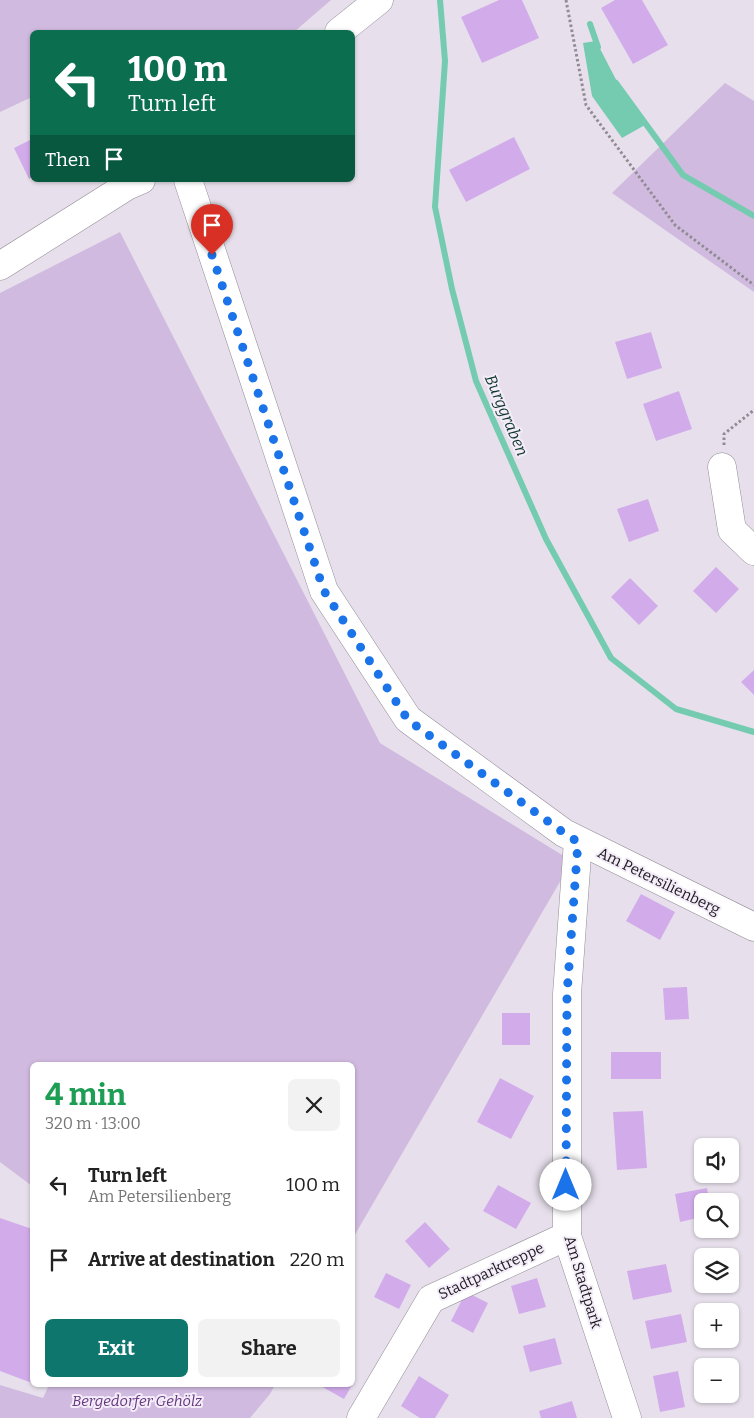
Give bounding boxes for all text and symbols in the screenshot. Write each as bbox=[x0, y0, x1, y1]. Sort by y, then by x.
text: 100 m bbox=[128, 48, 227, 90]
icon: left bbox=[45, 50, 110, 115]
text: Turn left bbox=[128, 90, 216, 117]
icon: arrive bbox=[100, 145, 128, 173]
text: Then bbox=[45, 148, 90, 171]
pin bbox=[191, 204, 233, 255]
icon: arrive bbox=[198, 211, 226, 239]
water label: Burggraben bbox=[481, 372, 532, 459]
street label: Am Petersilienberg bbox=[595, 844, 723, 918]
text: 4 min bbox=[45, 1077, 126, 1113]
button: close bbox=[288, 1079, 340, 1131]
text: 320 m · 13:00 bbox=[45, 1114, 141, 1133]
map controls bbox=[694, 1138, 739, 1403]
button: sound bbox=[694, 1138, 739, 1183]
position arrow bbox=[539, 1158, 591, 1210]
text: Turn left bbox=[88, 1164, 167, 1187]
icon: left bbox=[45, 1171, 73, 1199]
text: 100 m bbox=[286, 1173, 340, 1196]
text: Am Petersilienberg bbox=[88, 1187, 231, 1206]
button: search bbox=[694, 1193, 739, 1238]
street label: Am Stadtpark bbox=[560, 1233, 606, 1331]
street label: Stadtparktreppe bbox=[435, 1239, 547, 1303]
icon: arrive bbox=[45, 1246, 73, 1274]
text: Arrive at destination bbox=[88, 1248, 275, 1271]
text: 220 m bbox=[290, 1248, 344, 1271]
button: layers bbox=[694, 1248, 739, 1293]
button: + bbox=[694, 1303, 739, 1348]
button: Exit bbox=[45, 1319, 188, 1377]
button: Share bbox=[198, 1319, 340, 1377]
button: − bbox=[694, 1358, 739, 1403]
park label: Bergedorfer Gehölz bbox=[72, 1392, 202, 1410]

